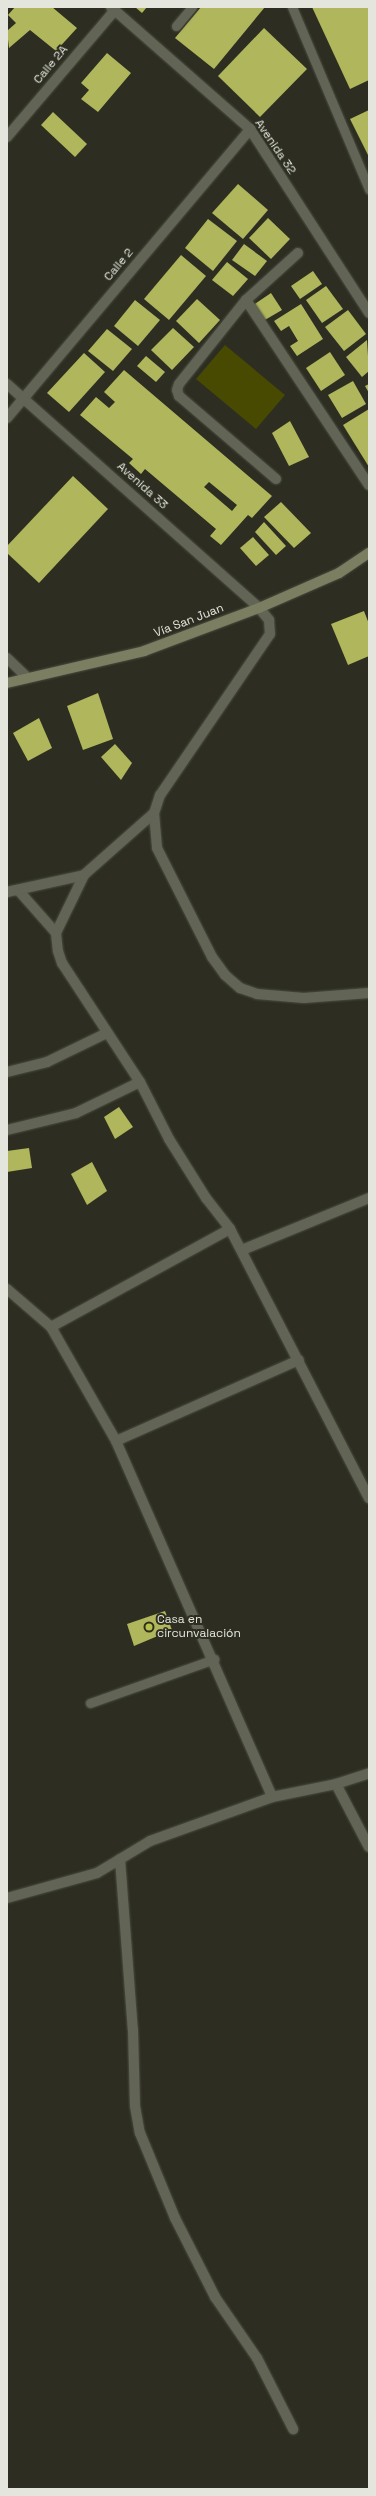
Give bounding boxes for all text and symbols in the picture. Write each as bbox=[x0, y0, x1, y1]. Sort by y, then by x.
street label: Calle 2A bbox=[31, 43, 71, 87]
street label: Avenida 32 bbox=[251, 117, 299, 177]
street label: Calle 2 bbox=[101, 246, 137, 284]
street label: Avenida 33 bbox=[114, 460, 170, 512]
street label: Vía San Juan bbox=[152, 601, 226, 641]
place label: Casa en circunvalación bbox=[157, 1613, 241, 1641]
marker: Casa en circunvalación bbox=[144, 1622, 154, 1632]

